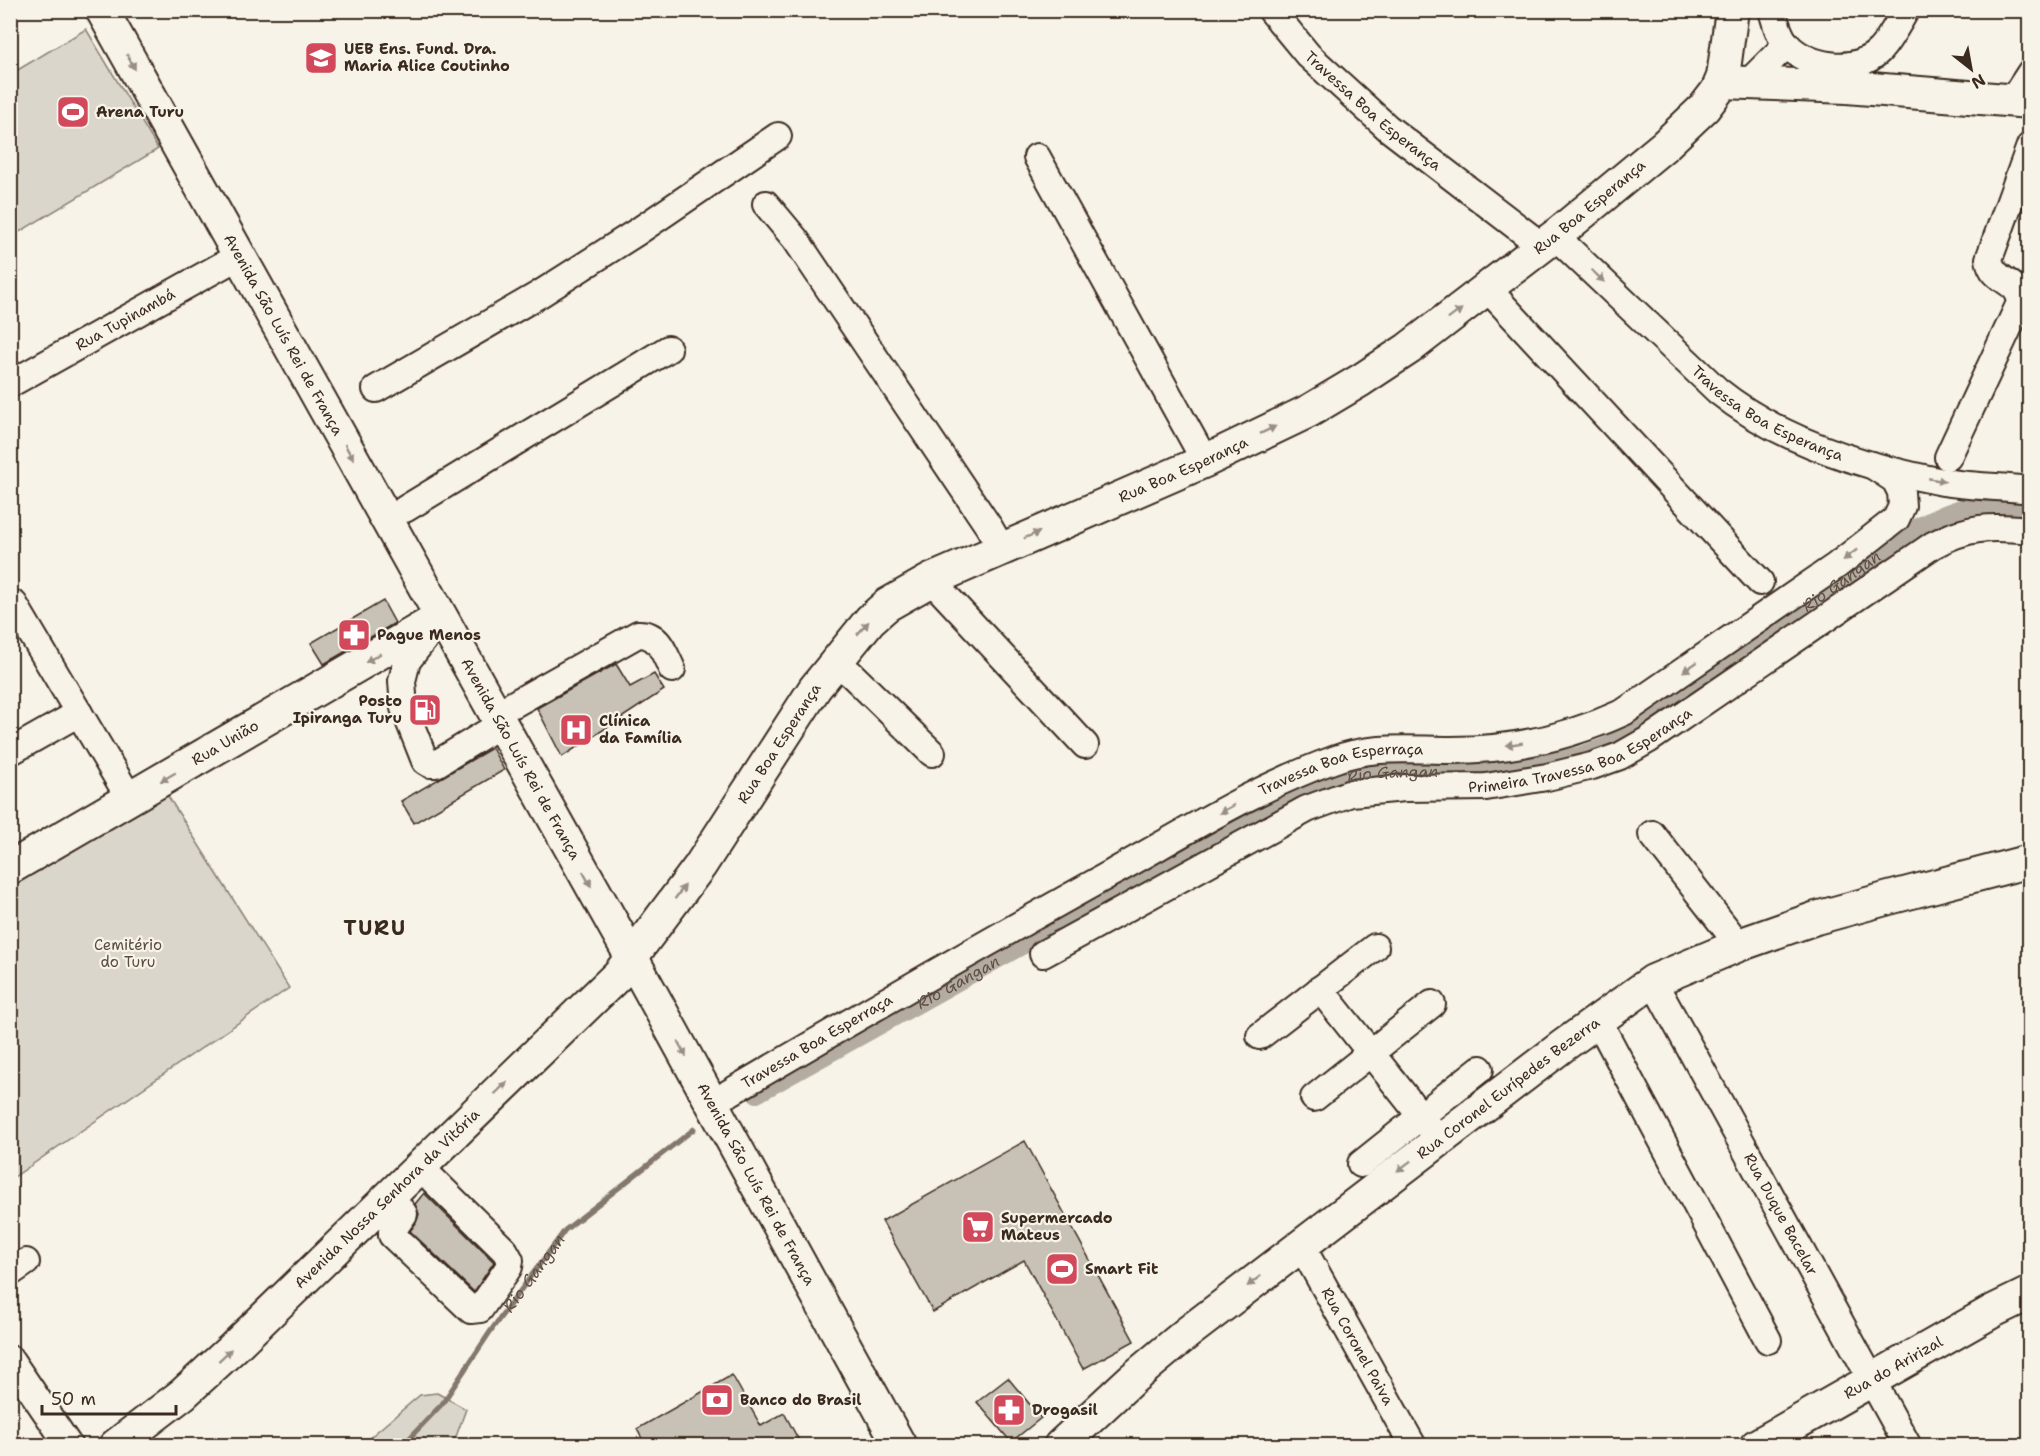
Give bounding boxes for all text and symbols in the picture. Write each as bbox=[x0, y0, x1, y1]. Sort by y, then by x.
place label: UEB Ens. Fund. Dra. Maria Alice Coutinho bbox=[344, 39, 510, 76]
north arrow bbox=[1941, 39, 2001, 99]
school or university icon: UEB Ens. Fund. Dra. Maria Alice Coutinho bbox=[303, 40, 339, 76]
street label: Travessa Boa Esperança bbox=[1300, 47, 1446, 176]
one-way arrow bbox=[126, 53, 136, 70]
text: N bbox=[1968, 69, 1989, 94]
sports icon: Arena Turu bbox=[55, 94, 91, 130]
place label: Arena Turu bbox=[96, 102, 184, 122]
street label: Rua Boa Esperança bbox=[1529, 155, 1650, 259]
street label: Avenida São Luís Rei de França bbox=[219, 230, 348, 440]
one-way arrow bbox=[1590, 269, 1605, 283]
street label: Rua Tupinambá bbox=[72, 283, 179, 355]
one-way arrow bbox=[1446, 308, 1462, 320]
street label: Travessa Boa Esperança bbox=[1687, 361, 1846, 466]
one-way arrow bbox=[1259, 426, 1276, 435]
street label: Rua Boa Esperança bbox=[1116, 432, 1252, 507]
one-way arrow bbox=[343, 444, 354, 460]
one-way arrow bbox=[1927, 476, 1946, 485]
one-way arrow bbox=[1024, 530, 1042, 540]
water label: Rio Gangan bbox=[1798, 546, 1885, 616]
one-way arrow bbox=[1842, 548, 1857, 560]
pharmacy icon: Pague Menos bbox=[336, 617, 372, 653]
one-way arrow bbox=[856, 621, 869, 636]
place label: Pague Menos bbox=[377, 625, 481, 645]
one-way arrow bbox=[364, 652, 381, 662]
street label: Avenida São Luís Rei de França bbox=[456, 655, 585, 864]
one-way arrow bbox=[1683, 661, 1699, 673]
street label: Rua Boa Esperança bbox=[733, 679, 826, 807]
place label: Posto Ipiranga Turu bbox=[293, 691, 402, 728]
fuel station icon: Posto Ipiranga Turu bbox=[407, 692, 443, 728]
street label: Primeira Travessa Boa Esperança bbox=[1468, 703, 1696, 797]
place label: Clínica da Família bbox=[599, 711, 682, 748]
hospital icon: Clínica da Família bbox=[558, 712, 594, 748]
street label: Rua União bbox=[188, 715, 262, 770]
street label: Travessa Boa Esperraça bbox=[1255, 739, 1424, 801]
one-way arrow bbox=[1505, 740, 1524, 749]
water label: Rio Gangan bbox=[1344, 761, 1439, 788]
one-way arrow bbox=[159, 772, 176, 782]
one-way arrow bbox=[1218, 804, 1235, 814]
one-way arrow bbox=[582, 871, 592, 888]
one-way arrow bbox=[674, 884, 687, 900]
district label: TURU bbox=[343, 914, 407, 942]
park label: Cemitério do Turu bbox=[94, 935, 162, 972]
water label: Rio Gangan bbox=[913, 951, 1003, 1014]
street label: Travessa Boa Esperraça bbox=[738, 989, 897, 1093]
street label: Rua Coronel Eurípedes Bezerra bbox=[1413, 1012, 1604, 1164]
one-way arrow bbox=[677, 1041, 687, 1058]
street label: Avenida São Luís Rei de França bbox=[693, 1079, 820, 1289]
one-way arrow bbox=[494, 1082, 508, 1096]
street label: Avenida Nossa Senhora da Vitória bbox=[290, 1104, 484, 1293]
street label: Rua Duque Bacelar bbox=[1739, 1149, 1823, 1279]
one-way arrow bbox=[1396, 1160, 1412, 1173]
place label: Supermercado Mateus bbox=[1001, 1208, 1113, 1245]
supermarket icon: Supermercado Mateus bbox=[960, 1209, 996, 1245]
water label: Rio Gangan bbox=[498, 1230, 570, 1316]
sports icon: Smart Fit bbox=[1044, 1251, 1080, 1287]
place label: Smart Fit bbox=[1085, 1259, 1158, 1279]
one-way arrow bbox=[1247, 1274, 1262, 1286]
street label: Rua Coronel Paiva bbox=[1317, 1284, 1399, 1409]
street label: Rua do Aririzal bbox=[1840, 1331, 1947, 1404]
one-way arrow bbox=[217, 1349, 232, 1362]
scale bar bbox=[42, 1378, 176, 1416]
bank icon: Banco do Brasil bbox=[699, 1382, 735, 1418]
text: 50 m bbox=[51, 1387, 96, 1411]
place label: Banco do Brasil bbox=[740, 1390, 861, 1410]
pharmacy icon: Drogasil bbox=[991, 1392, 1027, 1428]
place label: Drogasil bbox=[1032, 1400, 1098, 1420]

